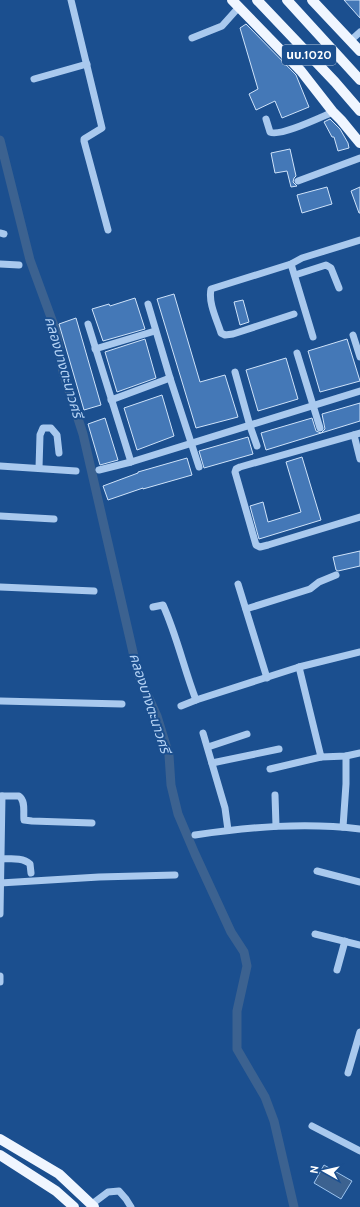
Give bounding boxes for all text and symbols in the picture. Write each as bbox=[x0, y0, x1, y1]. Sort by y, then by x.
road number: นบ.1020 bbox=[282, 45, 336, 65]
water label: คลองบางตะนาวศรี bbox=[41, 314, 88, 422]
water label: คลองบางตะนาวศรี bbox=[125, 651, 175, 758]
north arrow bbox=[304, 1151, 344, 1191]
text: N bbox=[307, 1165, 322, 1174]

